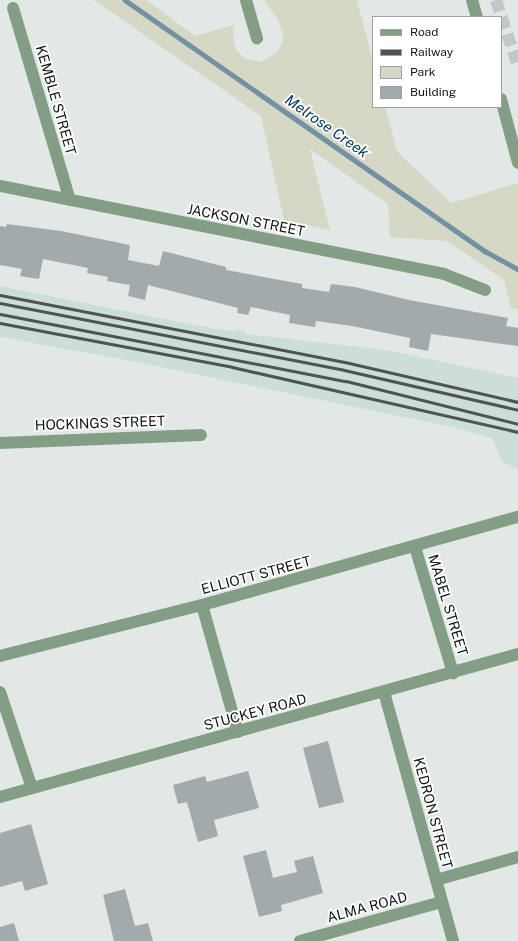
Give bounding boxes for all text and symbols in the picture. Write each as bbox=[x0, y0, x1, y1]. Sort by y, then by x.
legend bbox=[372, 16, 502, 108]
text: Road bbox=[410, 25, 438, 39]
street label: KEMBLE STREET bbox=[32, 43, 80, 157]
text: Railway bbox=[410, 45, 453, 59]
text: Park bbox=[410, 65, 436, 79]
text: Building bbox=[410, 85, 456, 99]
water label: Melrose Creek bbox=[282, 91, 372, 161]
street label: JACKSON STREET bbox=[186, 200, 306, 240]
street label: HOCKINGS STREET bbox=[34, 412, 166, 434]
street label: ELLIOTT STREET bbox=[199, 552, 313, 598]
street label: MABEL STREET bbox=[425, 552, 471, 658]
street label: STUCKEY ROAD bbox=[202, 690, 308, 734]
street label: KEDRON STREET bbox=[410, 756, 456, 870]
street label: ALMA ROAD bbox=[325, 888, 409, 926]

